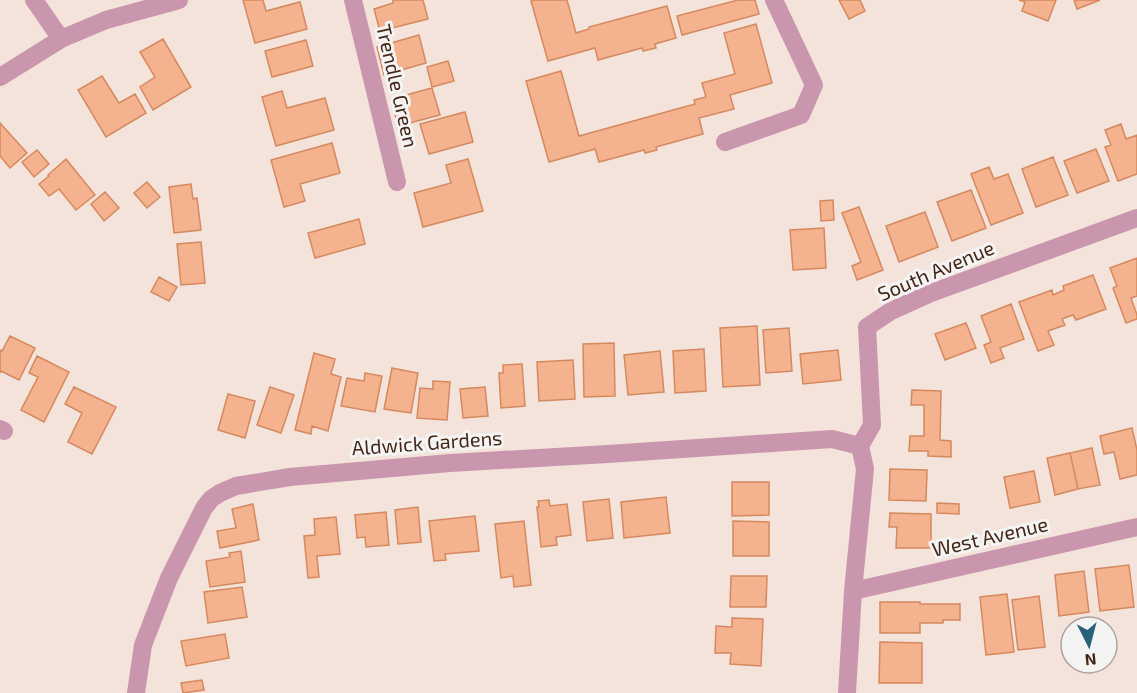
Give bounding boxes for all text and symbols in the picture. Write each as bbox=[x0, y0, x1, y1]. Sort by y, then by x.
street label: Trendle Green bbox=[372, 22, 424, 150]
street label: South Avenue bbox=[874, 235, 997, 305]
street label: Aldwick Gardens bbox=[351, 425, 503, 459]
street label: West Avenue bbox=[930, 511, 1050, 561]
north arrow bbox=[1059, 615, 1119, 675]
text: N bbox=[1084, 650, 1097, 670]

